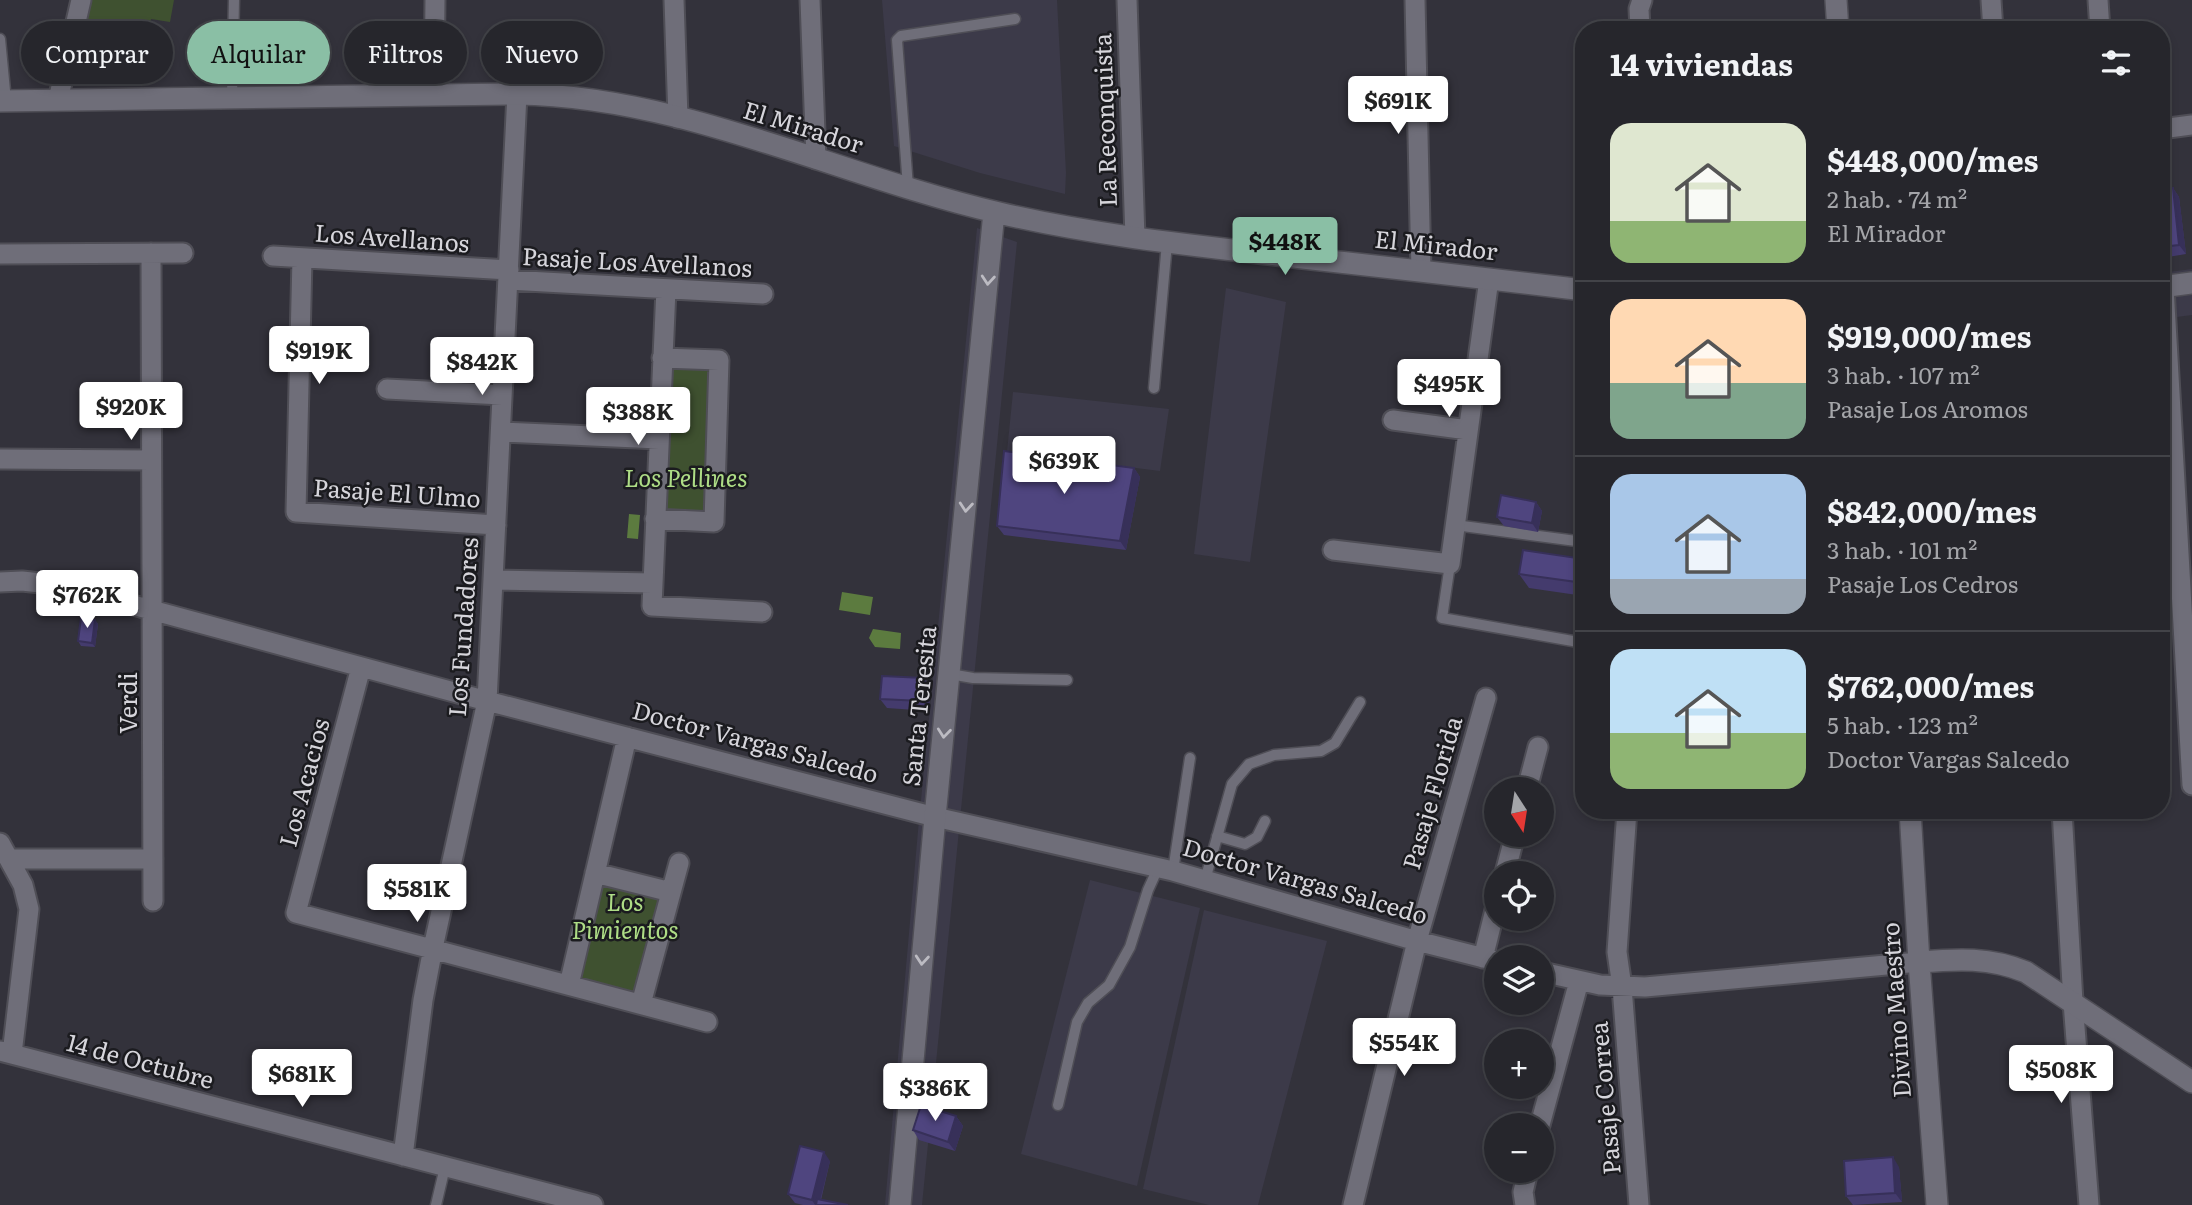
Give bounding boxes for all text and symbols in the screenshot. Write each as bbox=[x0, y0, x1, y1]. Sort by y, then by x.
chip: Comprar bbox=[21, 21, 173, 84]
chip: Alquilar bbox=[187, 21, 330, 84]
chip: Filtros bbox=[344, 21, 467, 84]
chip: Nuevo bbox=[481, 21, 603, 84]
street label: La Reconquista bbox=[1083, 32, 1124, 208]
text: 14 viviendas bbox=[1610, 41, 1793, 85]
icon: filters bbox=[2097, 44, 2135, 82]
pin: $691K bbox=[1349, 76, 1447, 136]
text: $691K bbox=[1364, 82, 1432, 116]
street label: El Mirador bbox=[740, 91, 869, 161]
text: $448,000/mes bbox=[1827, 137, 2039, 181]
icon: home bbox=[1666, 151, 1750, 235]
text: 2 hab. · 74 m² bbox=[1827, 181, 1967, 215]
street label: Los Avellanos bbox=[314, 214, 471, 259]
text: El Mirador bbox=[1827, 215, 1945, 249]
pin: $448K bbox=[1236, 218, 1334, 277]
street label: El Mirador bbox=[1373, 220, 1500, 267]
text: $448K bbox=[1248, 223, 1322, 257]
street label: Pasaje Los Avellanos bbox=[521, 237, 753, 284]
one-way arrow bbox=[981, 275, 996, 286]
text: $919,000/mes bbox=[1827, 313, 2031, 357]
pin: $919K bbox=[270, 326, 368, 386]
icon: home bbox=[1666, 327, 1750, 411]
text: $919K bbox=[285, 332, 353, 366]
pin: $842K bbox=[433, 338, 531, 397]
text: $842K bbox=[446, 343, 518, 377]
text: 3 hab. · 107 m² bbox=[1827, 357, 1980, 391]
pin: $495K bbox=[1400, 360, 1498, 419]
text: $495K bbox=[1413, 365, 1485, 399]
pin: $920K bbox=[82, 382, 180, 442]
text: $920K bbox=[95, 388, 167, 422]
pin: $388K bbox=[589, 388, 687, 447]
text: Pasaje Los Aromos bbox=[1827, 391, 2028, 425]
text: $388K bbox=[602, 393, 674, 427]
pin: $639K bbox=[1015, 436, 1113, 496]
text: $639K bbox=[1028, 442, 1100, 476]
park label: Los Pellines bbox=[624, 459, 748, 494]
street label: Pasaje El Ulmo bbox=[312, 468, 482, 515]
text: $842,000/mes bbox=[1827, 488, 2037, 532]
one-way arrow bbox=[959, 502, 974, 513]
icon: home bbox=[1666, 502, 1750, 586]
text: 3 hab. · 101 m² bbox=[1827, 532, 1977, 566]
street label: Los Fundadores bbox=[438, 536, 485, 718]
text: Pasaje Los Cedros bbox=[1827, 566, 2018, 600]
pin: $762K bbox=[38, 570, 136, 630]
text: $762K bbox=[52, 576, 122, 610]
street label: Santa Teresita bbox=[892, 624, 943, 788]
text: $762,000/mes bbox=[1827, 663, 2034, 707]
street label: Verdi bbox=[109, 672, 144, 734]
icon: home bbox=[1666, 677, 1750, 761]
street label: Doctor Vargas Salcedo bbox=[629, 691, 882, 790]
text: 5 hab. · 123 m² bbox=[1827, 707, 1978, 741]
street label: Pasaje Florida bbox=[1392, 711, 1469, 873]
street label: Los Acacios bbox=[269, 714, 337, 850]
one-way arrow bbox=[936, 727, 951, 739]
text: Doctor Vargas Salcedo bbox=[1827, 741, 2070, 775]
north arrow bbox=[1484, 777, 1554, 847]
map controls bbox=[1484, 777, 1554, 1183]
street label: Doctor Vargas Salcedo bbox=[1179, 828, 1432, 931]
button: locate bbox=[1484, 861, 1554, 931]
pin: $581K bbox=[368, 864, 466, 924]
text: $581K bbox=[383, 870, 451, 904]
park label: Los Pimientos bbox=[572, 883, 678, 946]
street label: Divino Maestro bbox=[1871, 921, 1918, 1099]
button: layers bbox=[1484, 945, 1554, 1015]
one-way arrow bbox=[915, 955, 930, 966]
pin: $554K bbox=[1355, 1018, 1453, 1078]
street label: Pasaje Correa bbox=[1579, 1020, 1628, 1176]
street label: 14 de Octubre bbox=[63, 1023, 218, 1096]
text: $554K bbox=[1369, 1024, 1439, 1058]
button: + bbox=[1484, 1029, 1554, 1099]
pin: $508K bbox=[2012, 1046, 2110, 1105]
pin: $681K bbox=[253, 1050, 351, 1109]
text: $508K bbox=[2025, 1051, 2097, 1085]
text: $681K bbox=[268, 1055, 336, 1089]
pin: $386K bbox=[886, 1064, 984, 1123]
text: $386K bbox=[899, 1069, 971, 1103]
button: − bbox=[1484, 1113, 1554, 1183]

